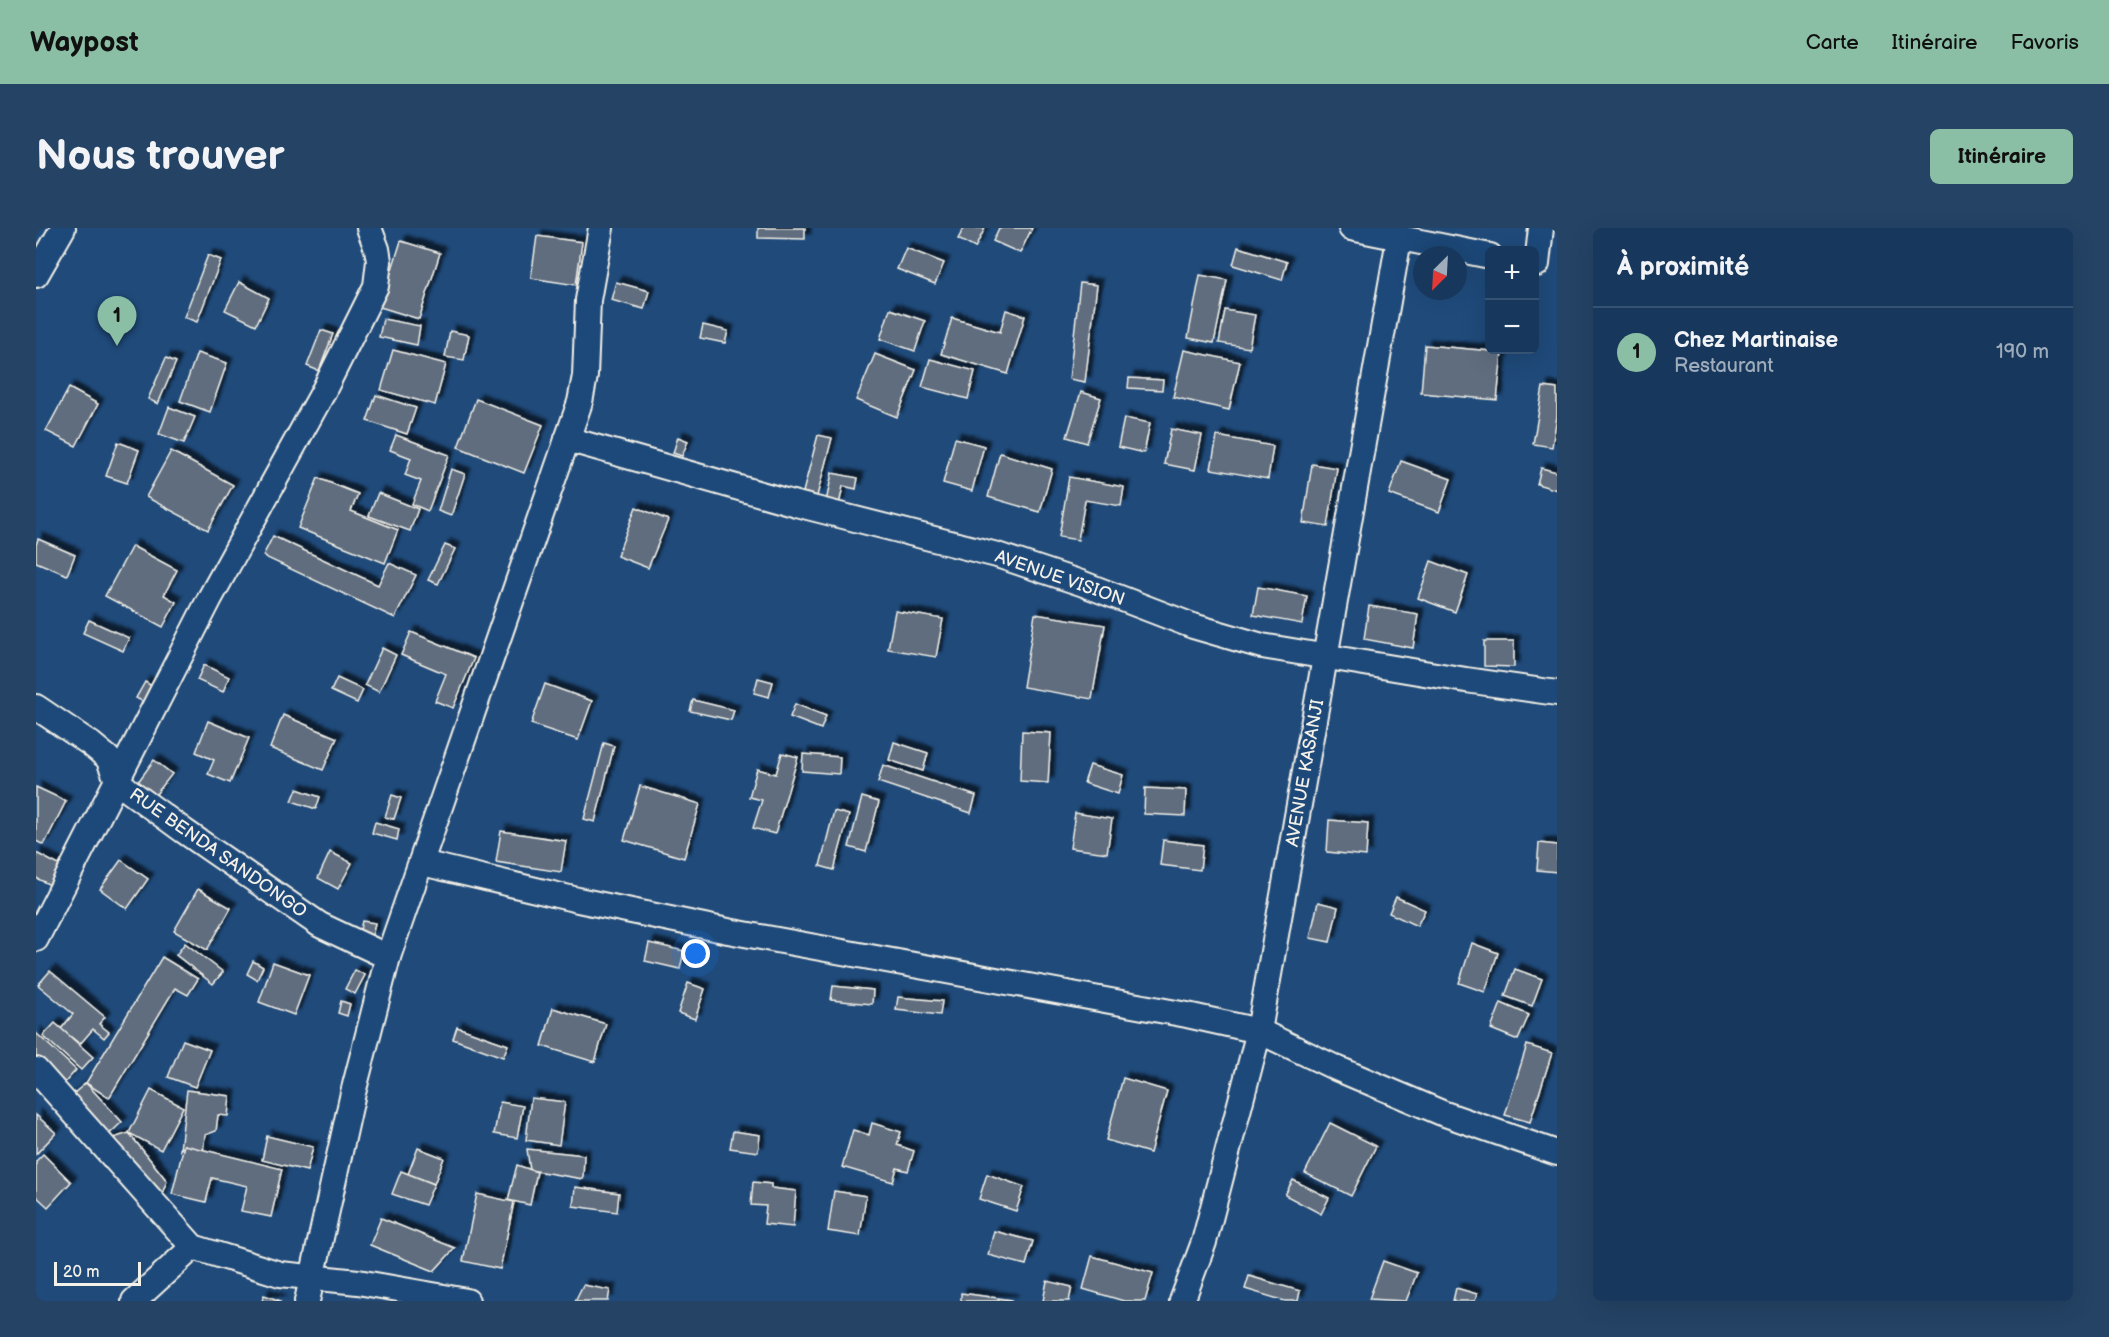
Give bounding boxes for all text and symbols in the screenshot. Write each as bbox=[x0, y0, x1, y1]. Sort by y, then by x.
text: Waypost bbox=[30, 26, 139, 59]
text: Carte bbox=[1806, 30, 1859, 55]
text: Itinéraire bbox=[1892, 30, 1978, 55]
text: Favoris bbox=[2011, 30, 2079, 55]
button: Itinéraire bbox=[1930, 129, 2073, 184]
text: Nous trouver bbox=[36, 131, 284, 182]
north arrow bbox=[1413, 246, 1467, 300]
map controls bbox=[1485, 246, 1539, 354]
button: + bbox=[1485, 246, 1539, 300]
text: À proximité bbox=[1617, 252, 1749, 283]
pin: 1 bbox=[98, 296, 136, 346]
button: − bbox=[1485, 300, 1539, 354]
text: Chez Martinaise bbox=[1674, 327, 1838, 354]
text: 1 bbox=[1632, 340, 1641, 364]
text: 190 m bbox=[1996, 340, 2049, 364]
text: Restaurant bbox=[1674, 354, 1774, 378]
street label: AVENUE VISION bbox=[992, 546, 1128, 610]
street label: AVENUE KASANJI bbox=[1282, 698, 1328, 848]
street label: RUE BENDA SANDONGO bbox=[125, 784, 311, 922]
your location bbox=[681, 939, 710, 968]
scale bar bbox=[54, 1259, 141, 1286]
text: 20 m bbox=[63, 1263, 99, 1282]

